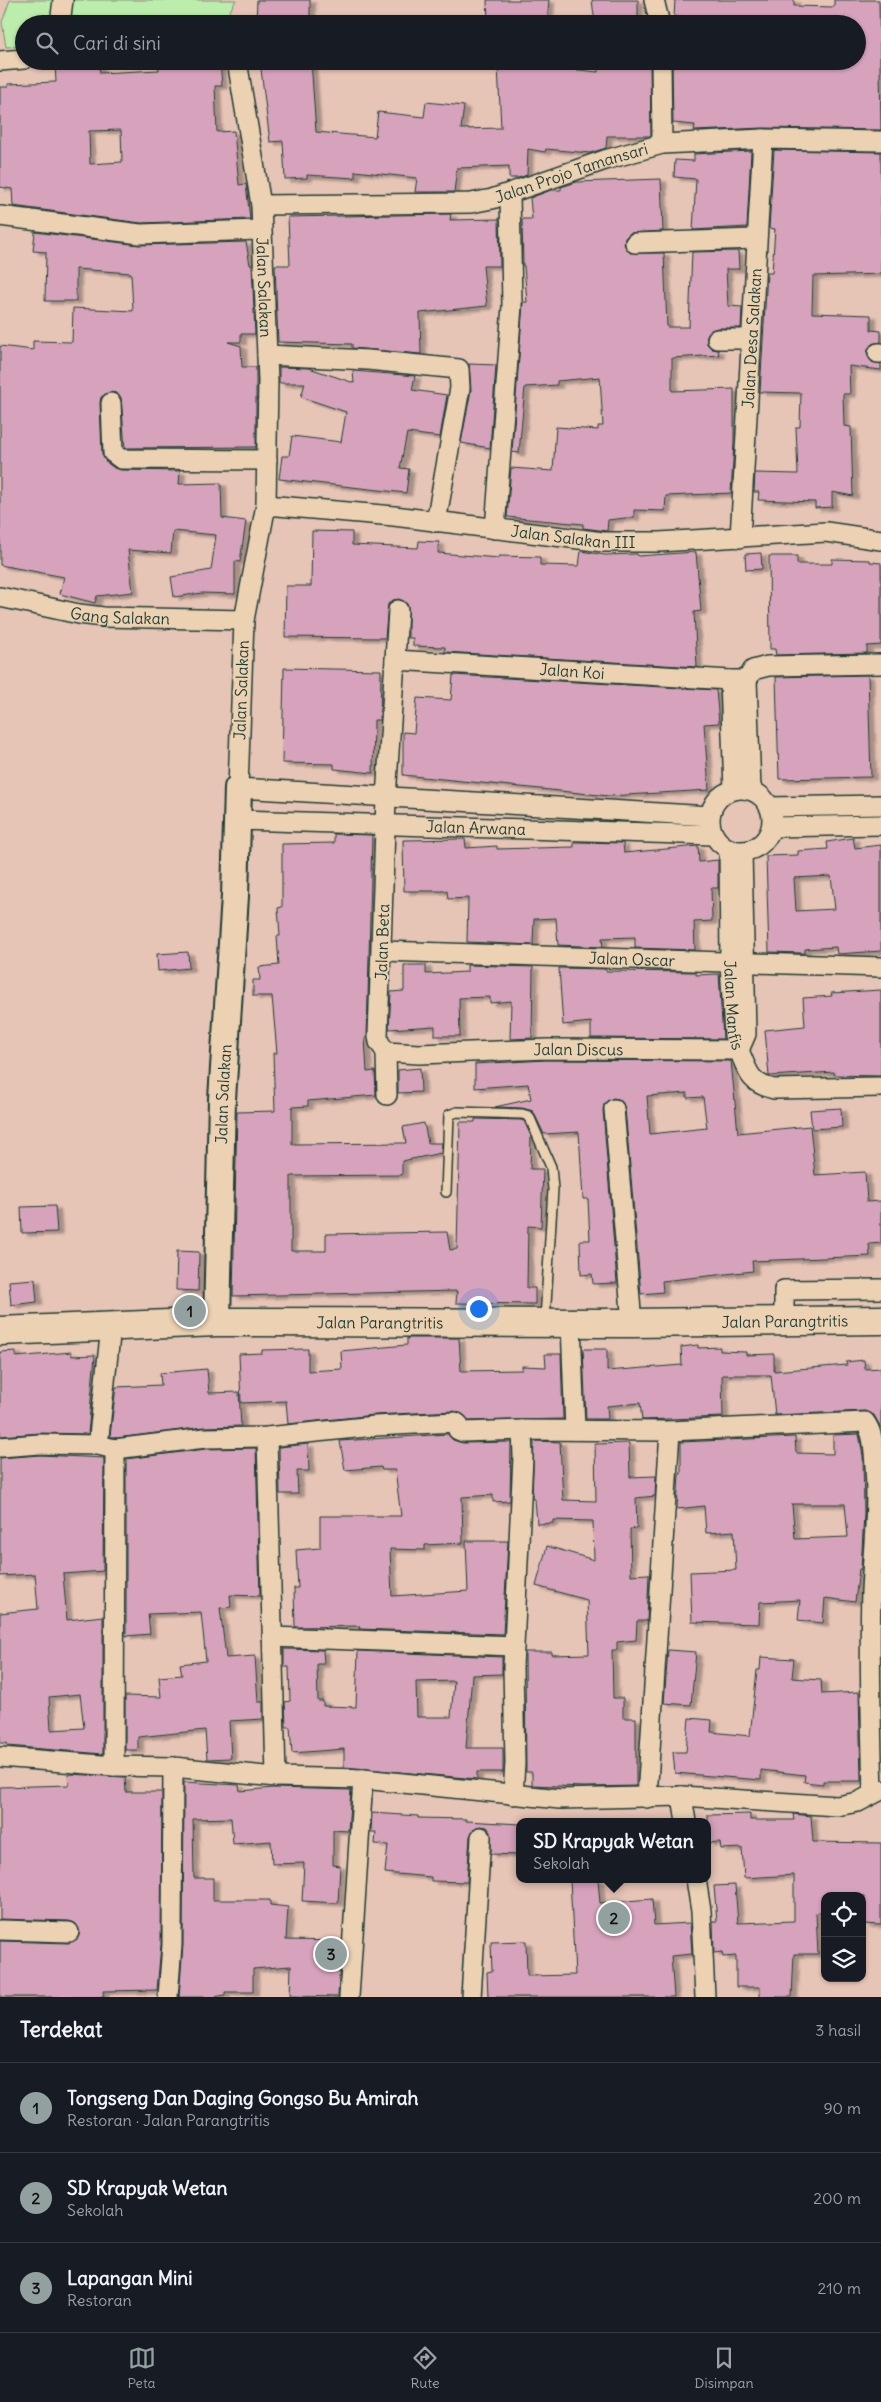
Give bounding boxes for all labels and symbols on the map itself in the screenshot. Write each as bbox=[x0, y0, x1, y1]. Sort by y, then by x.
street label: Jalan Projo Tamansari bbox=[492, 138, 650, 207]
street label: Jalan Salakan bbox=[252, 237, 276, 338]
street label: Jalan Desa Salakan bbox=[737, 268, 766, 409]
street label: Jalan Salakan III bbox=[510, 521, 635, 552]
street label: Gang Salakan bbox=[68, 602, 170, 628]
street label: Jalan Salakan bbox=[229, 640, 253, 740]
street label: Jalan Koi bbox=[539, 659, 605, 683]
street label: Jalan Arwana bbox=[426, 816, 526, 839]
street label: Jalan Beta bbox=[371, 903, 393, 981]
street label: Jalan Oscar bbox=[588, 948, 676, 970]
street label: Jalan Manfis bbox=[720, 959, 748, 1052]
street label: Jalan Discus bbox=[533, 1039, 623, 1060]
street label: Jalan Salakan bbox=[211, 1043, 236, 1144]
pin: 1 bbox=[174, 1292, 206, 1330]
your location bbox=[466, 1296, 492, 1322]
street label: Jalan Parangtritis bbox=[721, 1310, 848, 1332]
street label: Jalan Parangtritis bbox=[316, 1312, 443, 1333]
pin: 2 bbox=[598, 1899, 630, 1937]
pin: 3 bbox=[315, 1935, 347, 1973]

